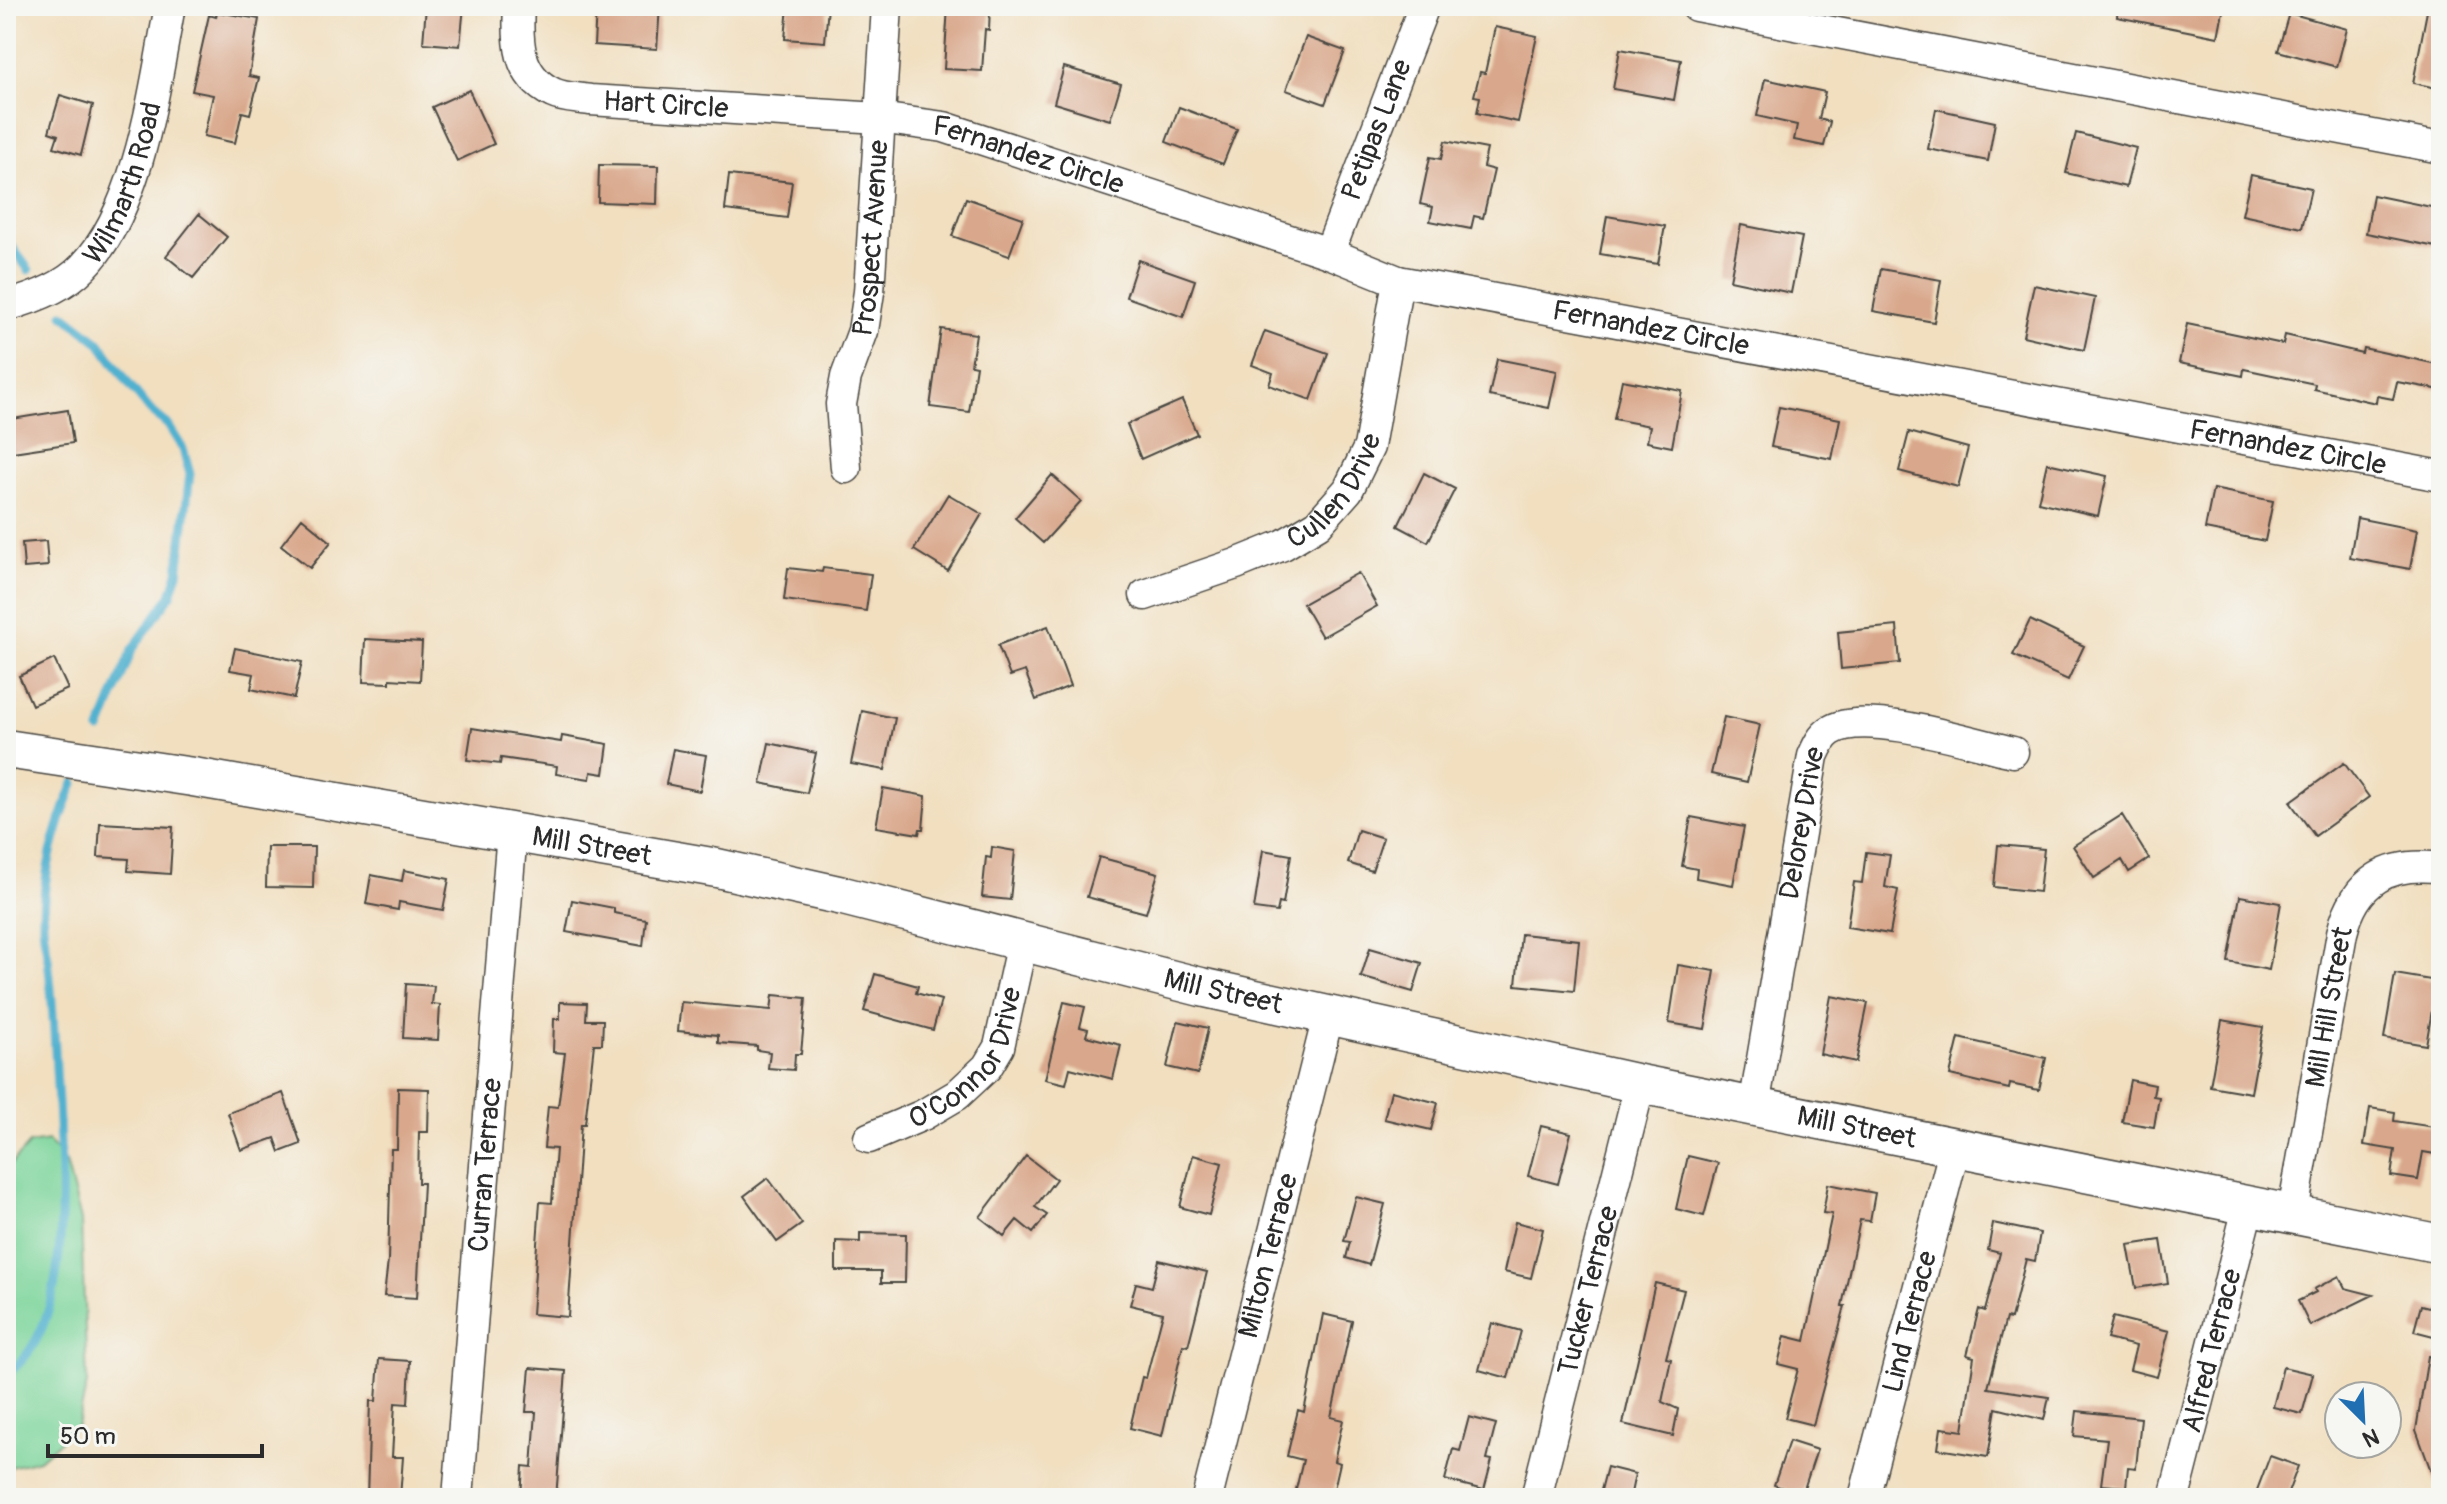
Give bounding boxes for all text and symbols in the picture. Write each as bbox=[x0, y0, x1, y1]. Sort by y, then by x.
street label: Petipas Lane bbox=[1333, 54, 1419, 205]
street label: Hart Circle bbox=[602, 83, 729, 126]
street label: Wilmarth Road bbox=[75, 99, 169, 271]
street label: Fernandez Circle bbox=[931, 108, 1129, 202]
street label: Prospect Avenue bbox=[845, 139, 896, 339]
street label: Fernandez Circle bbox=[1550, 293, 1752, 364]
street label: Fernandez Circle bbox=[2187, 412, 2389, 483]
street label: Cullen Drive bbox=[1280, 431, 1389, 556]
street label: Delorey Drive bbox=[1772, 740, 1833, 902]
street label: Mill Street bbox=[530, 819, 655, 874]
street label: Mill Hill Street bbox=[2298, 922, 2361, 1090]
street label: Mill Street bbox=[1160, 961, 1286, 1022]
street label: O'Connor Drive bbox=[903, 984, 1029, 1137]
street label: Curran Terrace bbox=[461, 1077, 509, 1253]
street label: Mill Street bbox=[1794, 1098, 1920, 1156]
street label: Milton Terrace bbox=[1230, 1169, 1306, 1342]
street label: Tucker Terrace bbox=[1550, 1202, 1626, 1379]
street label: Lind Terrace bbox=[1875, 1247, 1945, 1396]
street label: Alfred Terrace bbox=[2174, 1265, 2249, 1436]
north arrow bbox=[2323, 1380, 2403, 1460]
scale bar bbox=[48, 1408, 262, 1458]
text: 50 m bbox=[60, 1422, 116, 1451]
text: N bbox=[2358, 1422, 2383, 1453]

